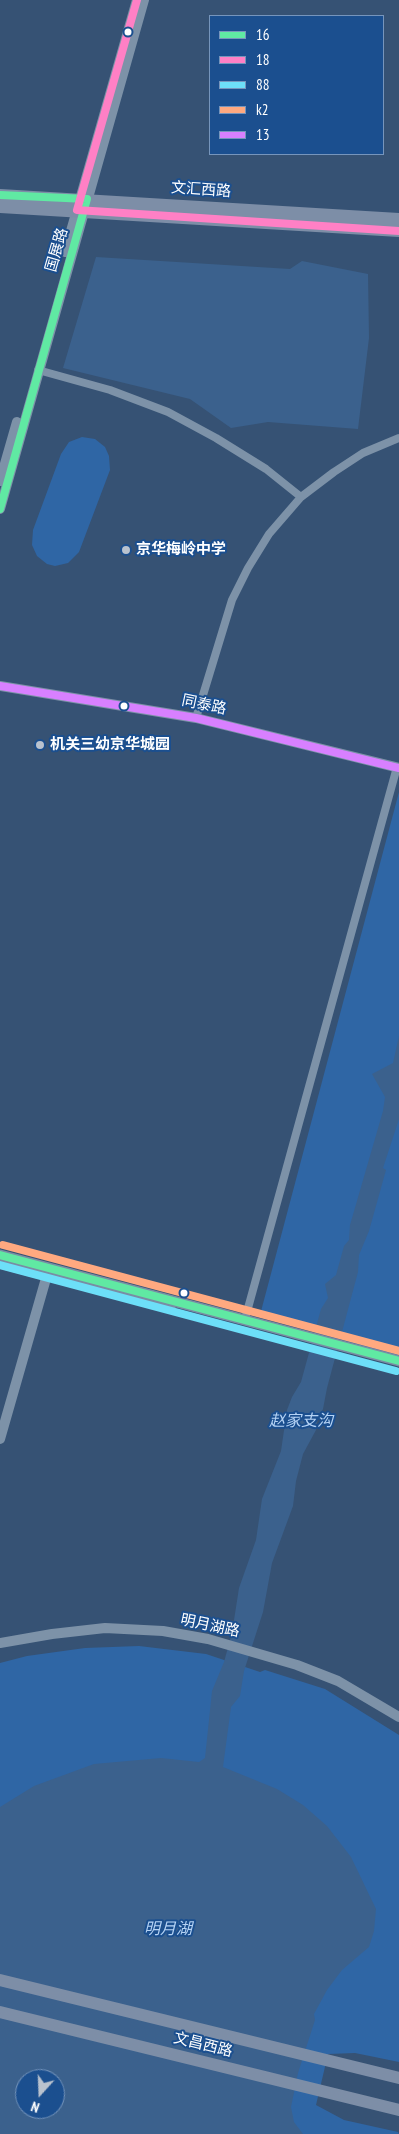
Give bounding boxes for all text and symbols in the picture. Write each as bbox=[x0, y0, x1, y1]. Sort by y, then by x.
legend bbox=[209, 15, 384, 155]
text: 16 bbox=[256, 25, 270, 44]
unlabelled marker bbox=[123, 27, 133, 37]
text: 18 bbox=[256, 50, 270, 69]
text: 88 bbox=[256, 75, 270, 94]
text: k2 bbox=[256, 100, 269, 119]
text: 13 bbox=[256, 125, 270, 144]
street label: 文汇西路 bbox=[170, 179, 232, 201]
street label: 国展路 bbox=[42, 226, 72, 274]
place label: 京华梅岭中学 bbox=[136, 541, 226, 559]
marker: 京华梅岭中学 bbox=[120, 544, 132, 556]
street label: 同泰路 bbox=[180, 692, 228, 718]
unlabelled marker bbox=[119, 701, 129, 711]
place label: 机关三幼京华城园 bbox=[50, 736, 170, 754]
marker: 机关三幼京华城园 bbox=[34, 739, 46, 751]
unlabelled marker bbox=[179, 1288, 189, 1298]
water label: 赵家支沟 bbox=[269, 1411, 333, 1431]
street label: 明月湖路 bbox=[179, 1611, 241, 1641]
water label: 明月湖 bbox=[144, 1919, 192, 1939]
street label: 文昌西路 bbox=[172, 2029, 234, 2061]
north arrow bbox=[15, 2069, 65, 2119]
text: N bbox=[29, 2097, 42, 2117]

